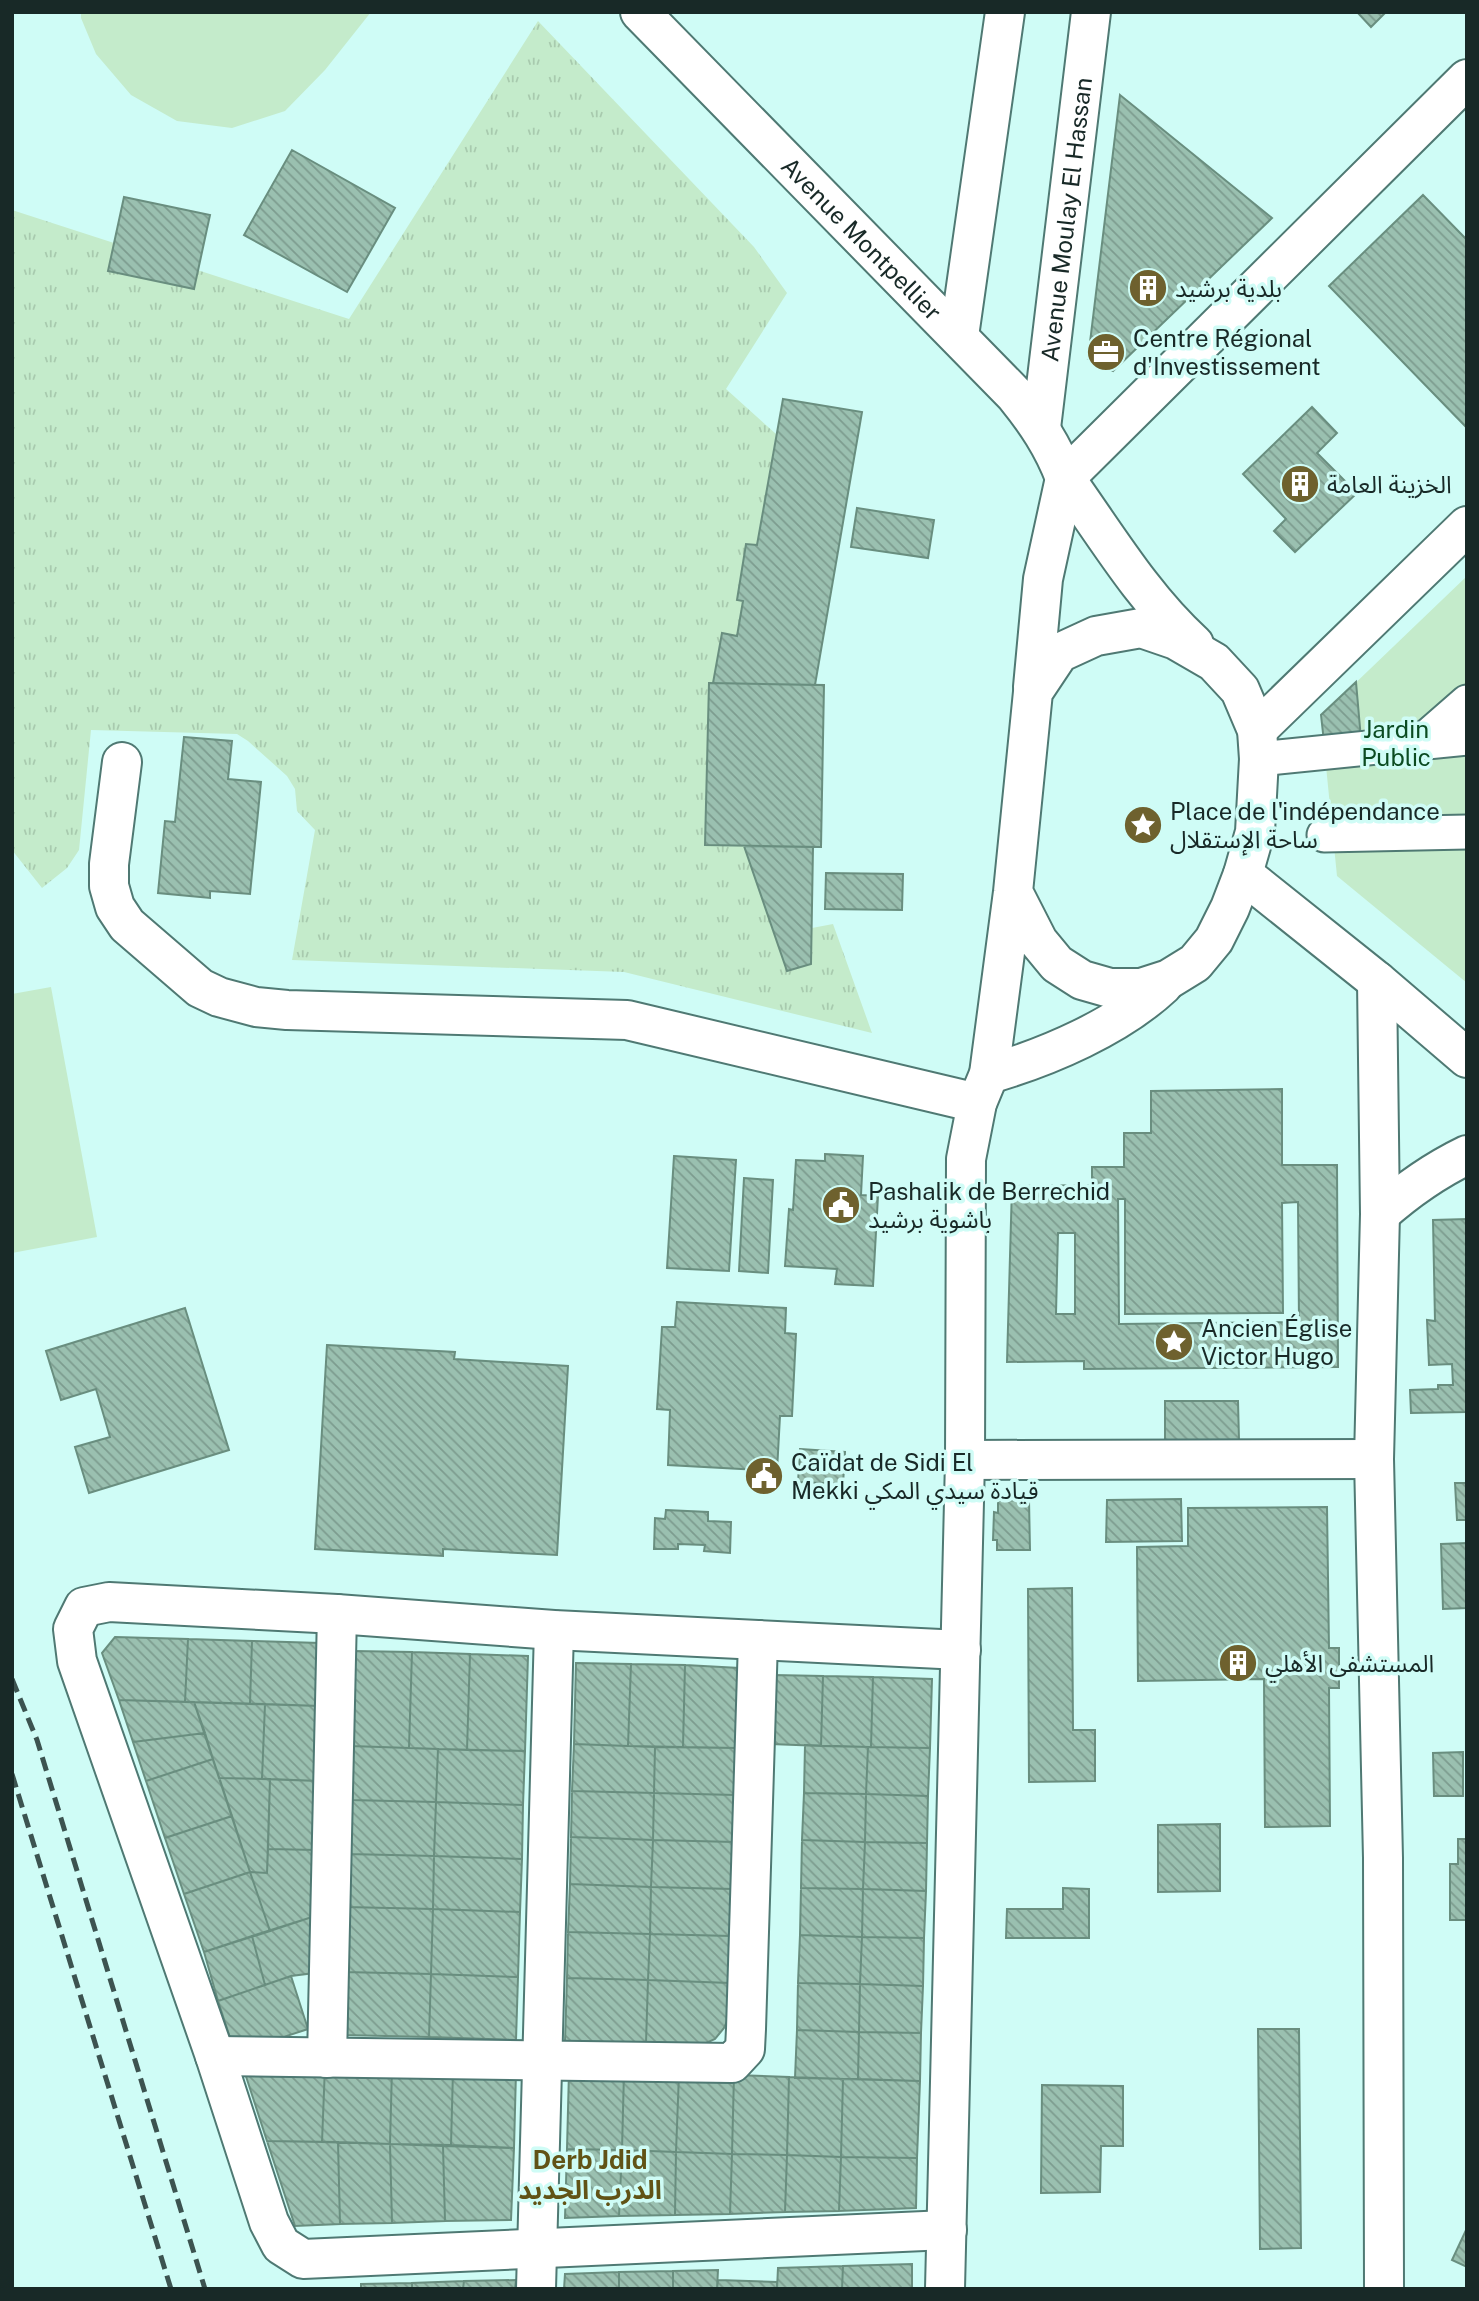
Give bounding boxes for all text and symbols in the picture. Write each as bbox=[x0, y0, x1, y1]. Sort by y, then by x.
street label: Avenue Moulay El Hassan bbox=[1035, 76, 1097, 363]
street label: Avenue Montpellier bbox=[776, 151, 947, 326]
building icon: بلدية برشيد bbox=[1127, 267, 1169, 309]
place label: بلدية برشيد bbox=[1175, 274, 1282, 303]
place label: Centre Régional d'Investissement bbox=[1133, 324, 1321, 380]
office icon: Centre Régional d'Investissement bbox=[1085, 331, 1127, 373]
building icon: الخزينة العامة bbox=[1279, 463, 1321, 505]
place label: الخزينة العامة bbox=[1327, 470, 1452, 499]
park label: Jardin Public bbox=[1361, 715, 1431, 771]
place label: Place de l'indépendance ساحة الإستقلال bbox=[1170, 797, 1440, 856]
place icon: Place de l'indépendance ساحة الإستقلال bbox=[1122, 804, 1164, 846]
place label: Pashalik de Berrechid باشوية برشيد bbox=[868, 1177, 1110, 1234]
public building icon: Pashalik de Berrechid باشوية برشيد bbox=[820, 1184, 862, 1226]
place label: Ancien Église Victor Hugo bbox=[1201, 1314, 1352, 1370]
place icon: Ancien Église Victor Hugo bbox=[1153, 1321, 1195, 1363]
place label: Caïdat de Sidi El Mekki قيادة سيدي المكي bbox=[791, 1448, 1038, 1510]
public building icon: Caïdat de Sidi El Mekki قيادة سيدي المكي bbox=[743, 1455, 785, 1497]
building icon: المستشفى الأهلي bbox=[1217, 1642, 1259, 1684]
place label: المستشفى الأهلي bbox=[1265, 1649, 1434, 1683]
district label: Derb Jdid الدرب الجديد bbox=[518, 2144, 662, 2205]

